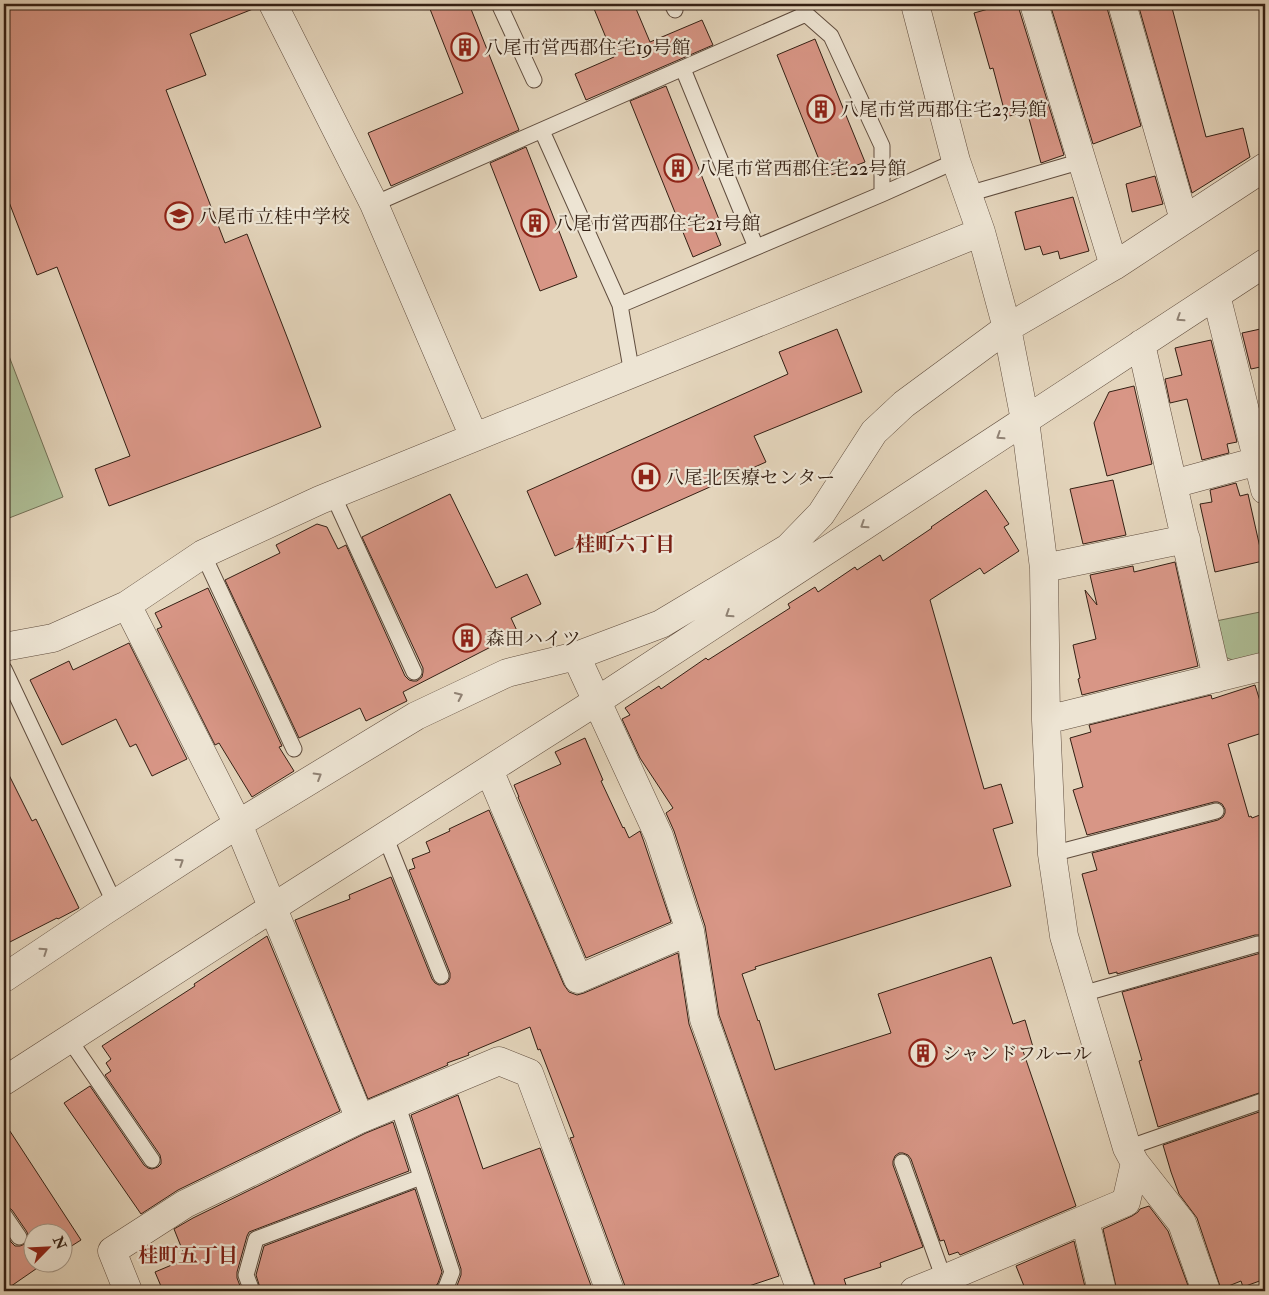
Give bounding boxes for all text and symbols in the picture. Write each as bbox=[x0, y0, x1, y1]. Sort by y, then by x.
building icon: 八尾市営西郡住宅19号館 bbox=[450, 32, 480, 62]
place label: 八尾市営西郡住宅19号館 bbox=[484, 36, 690, 60]
building icon: 八尾市営西郡住宅23号館 bbox=[806, 94, 836, 124]
place label: 八尾市営西郡住宅23号館 bbox=[840, 98, 1047, 122]
building icon: 八尾市営西郡住宅22号館 bbox=[663, 153, 693, 183]
place label: 八尾市営西郡住宅22号館 bbox=[697, 157, 906, 181]
school or university icon: 八尾市立桂中学校 bbox=[164, 201, 194, 231]
place label: 八尾市立桂中学校 bbox=[198, 205, 350, 229]
building icon: 八尾市営西郡住宅21号館 bbox=[520, 208, 550, 238]
place label: 八尾市営西郡住宅21号館 bbox=[554, 212, 760, 236]
one-way arrow bbox=[1176, 312, 1186, 321]
one-way arrow bbox=[997, 430, 1006, 439]
hospital icon: 八尾北医療センター bbox=[631, 462, 661, 492]
place label: 八尾北医療センター bbox=[665, 466, 835, 490]
one-way arrow bbox=[861, 519, 870, 528]
district label: 桂町六丁目 bbox=[575, 532, 675, 557]
one-way arrow bbox=[725, 608, 734, 618]
building icon: 森田ハイツ bbox=[452, 623, 482, 653]
place label: 森田ハイツ bbox=[486, 627, 581, 651]
one-way arrow bbox=[454, 691, 463, 702]
one-way arrow bbox=[312, 772, 321, 782]
one-way arrow bbox=[175, 859, 184, 868]
one-way arrow bbox=[39, 948, 48, 957]
building icon: シャンドフルール bbox=[908, 1038, 938, 1068]
place label: シャンドフルール bbox=[942, 1042, 1092, 1066]
north arrow bbox=[22, 1222, 72, 1272]
text: N bbox=[49, 1233, 70, 1253]
district label: 桂町五丁目 bbox=[138, 1243, 238, 1268]

